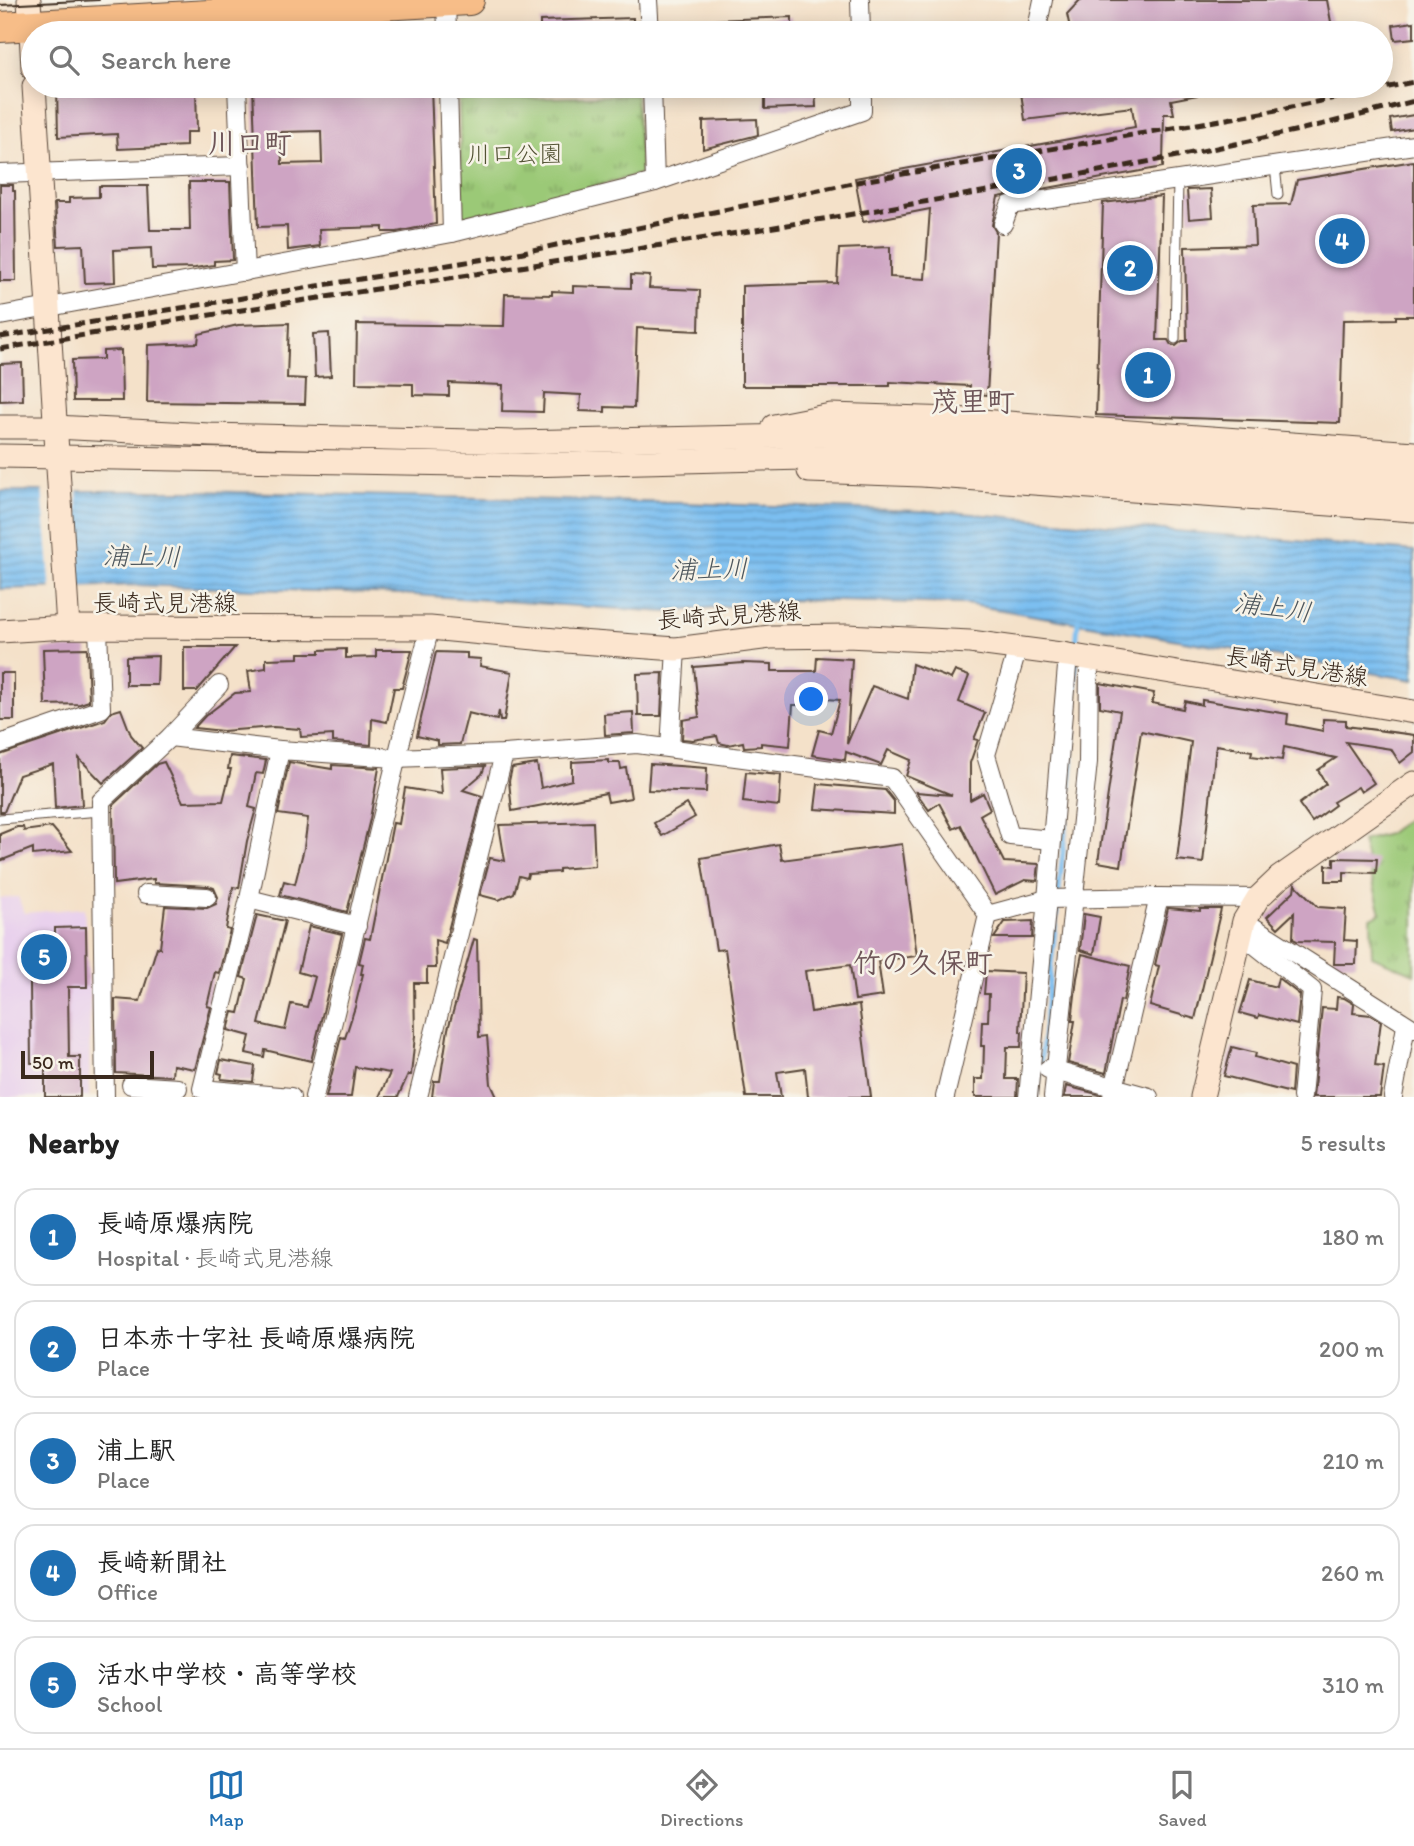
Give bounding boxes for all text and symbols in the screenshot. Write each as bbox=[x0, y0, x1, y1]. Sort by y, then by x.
search box bbox=[21, 21, 1393, 98]
icon: search bbox=[45, 41, 83, 79]
text: Search here bbox=[101, 44, 231, 76]
district label: 川口町 bbox=[208, 126, 292, 160]
park label: 川口公園 bbox=[467, 139, 563, 168]
pin: 3 bbox=[996, 145, 1042, 197]
pin: 4 bbox=[1319, 215, 1365, 267]
pin: 2 bbox=[1107, 242, 1153, 294]
pin: 1 bbox=[1125, 349, 1171, 401]
district label: 茂里町 bbox=[931, 384, 1015, 418]
water label: 浦上川 bbox=[103, 539, 181, 573]
water label: 浦上川 bbox=[670, 552, 748, 586]
water label: 浦上川 bbox=[1232, 586, 1314, 628]
street label: 長崎式見港線 bbox=[93, 588, 237, 617]
street label: 長崎式見港線 bbox=[656, 596, 802, 634]
street label: 長崎式見港線 bbox=[1224, 640, 1370, 692]
your location bbox=[794, 682, 828, 716]
pin: 5 bbox=[21, 931, 67, 983]
district label: 竹の久保町 bbox=[853, 945, 993, 979]
scale bar bbox=[21, 1048, 154, 1080]
text: 50 m bbox=[32, 1051, 74, 1074]
text: Nearby bbox=[28, 1124, 119, 1161]
text: 5 results bbox=[1300, 1129, 1386, 1157]
text: 長崎原爆病院 bbox=[97, 1207, 253, 1239]
text: 1 bbox=[48, 1223, 58, 1251]
text: 180 m bbox=[1322, 1223, 1384, 1251]
text: Hospital · 長崎式見港線 bbox=[97, 1244, 333, 1272]
text: 日本赤十字社 長崎原爆病院 bbox=[97, 1322, 415, 1354]
text: 2 bbox=[47, 1335, 59, 1363]
text: 200 m bbox=[1319, 1335, 1384, 1363]
text: Place bbox=[97, 1354, 150, 1382]
text: 浦上駅 bbox=[97, 1434, 175, 1466]
text: 3 bbox=[47, 1447, 59, 1475]
text: 210 m bbox=[1323, 1447, 1384, 1475]
text: Place bbox=[97, 1466, 150, 1494]
text: 長崎新聞社 bbox=[97, 1546, 227, 1578]
text: 4 bbox=[46, 1559, 60, 1587]
text: 260 m bbox=[1321, 1559, 1384, 1587]
text: Office bbox=[97, 1578, 158, 1606]
text: 活水中学校・高等学校 bbox=[97, 1658, 357, 1690]
text: 5 bbox=[47, 1671, 59, 1699]
text: 310 m bbox=[1322, 1671, 1384, 1699]
text: School bbox=[97, 1690, 162, 1718]
tab: Map bbox=[207, 1766, 245, 1831]
tab: Directions bbox=[660, 1766, 744, 1831]
tab: Saved bbox=[1158, 1766, 1207, 1831]

